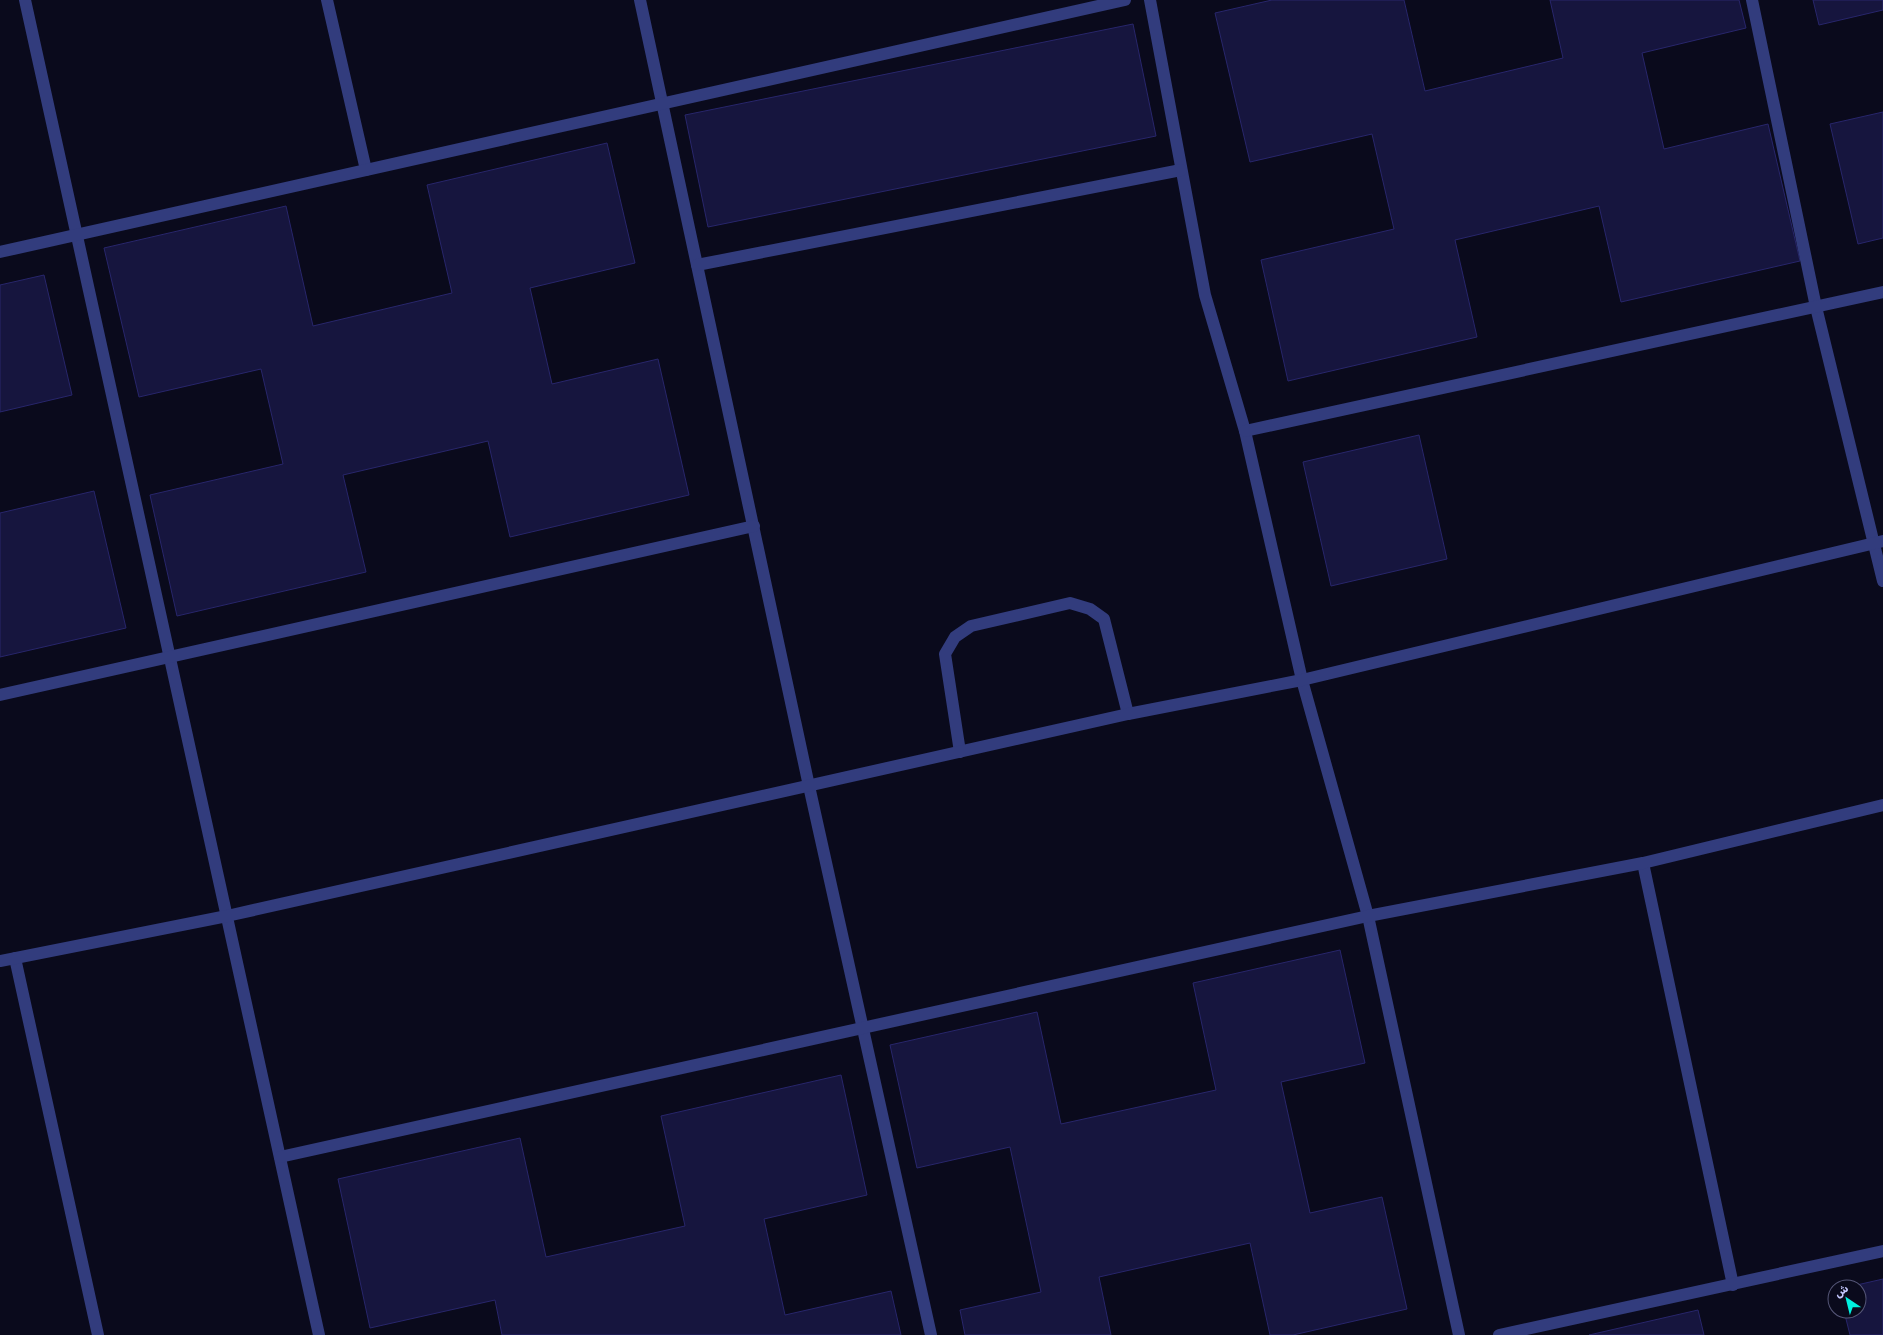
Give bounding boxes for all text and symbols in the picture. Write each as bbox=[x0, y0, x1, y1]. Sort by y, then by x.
north arrow bbox=[1827, 1279, 1867, 1319]
text: ش bbox=[1832, 1282, 1851, 1301]

